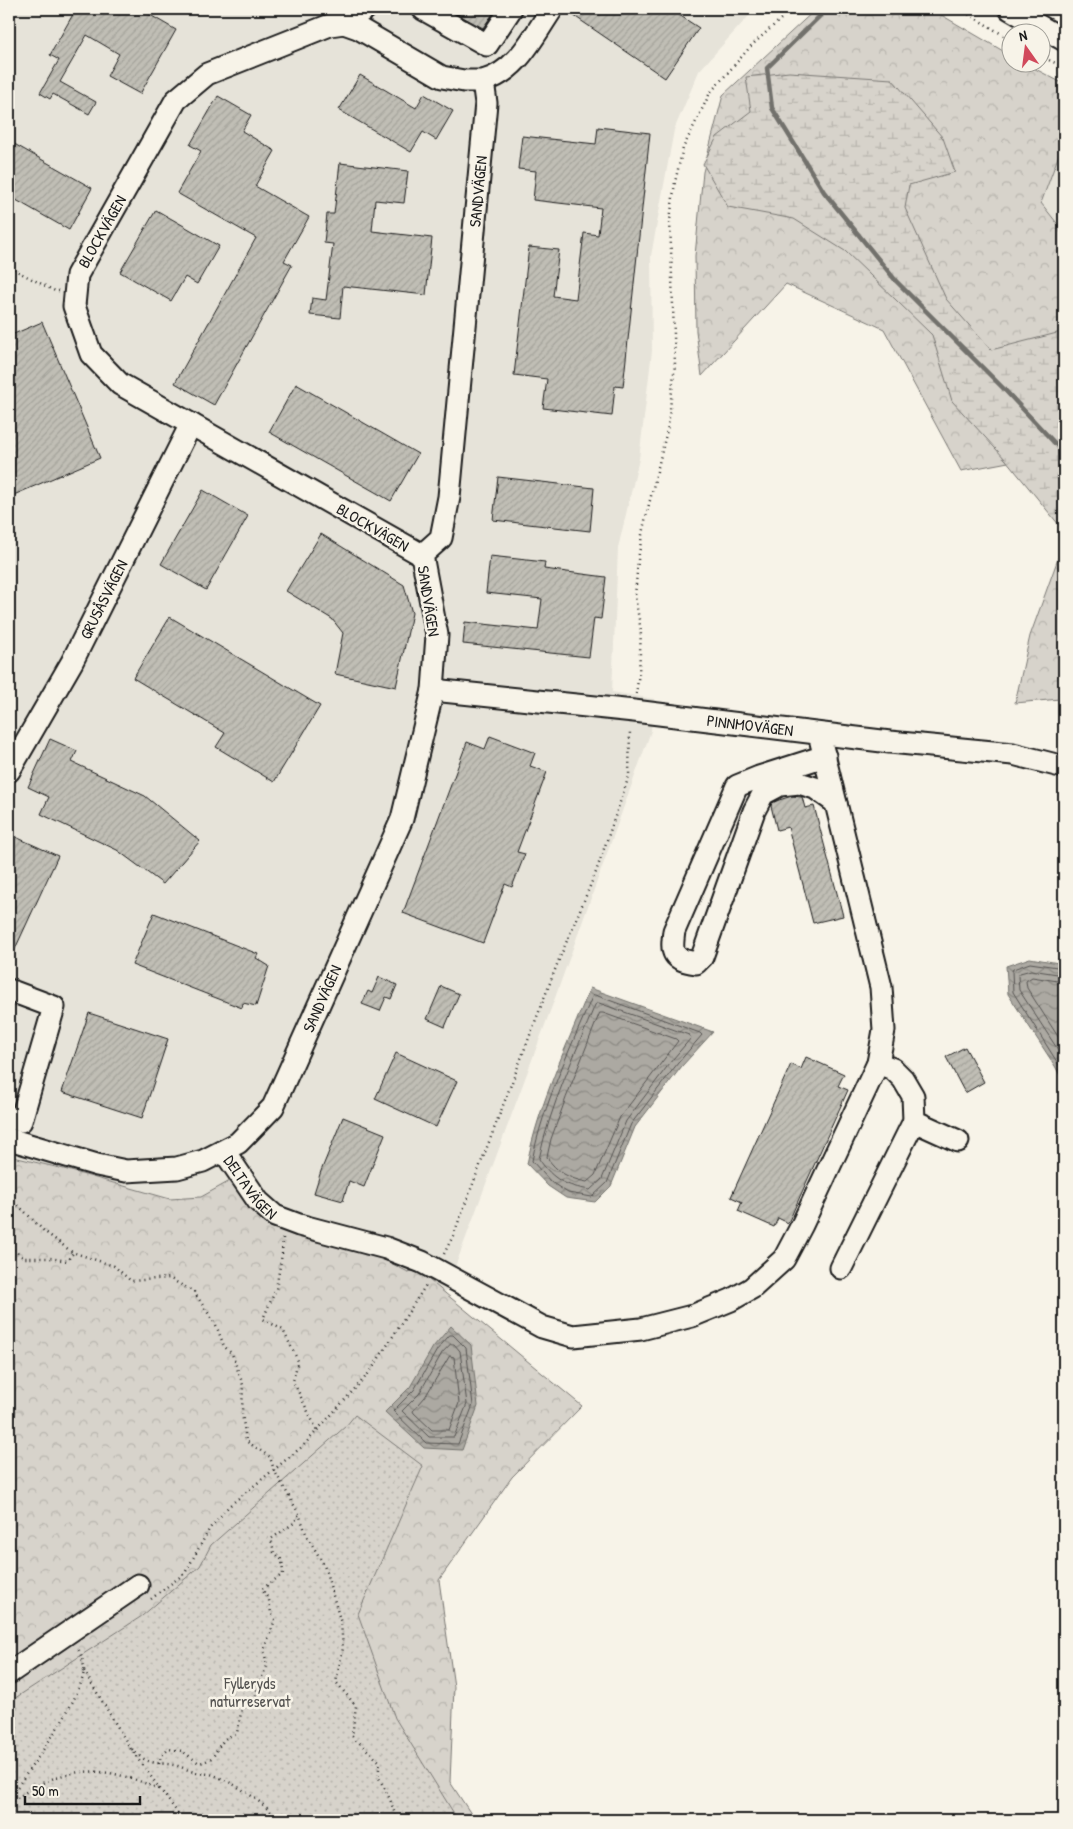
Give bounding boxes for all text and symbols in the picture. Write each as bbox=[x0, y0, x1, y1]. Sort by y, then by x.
north arrow bbox=[1000, 22, 1050, 72]
text: N bbox=[1017, 25, 1029, 45]
street label: SANDVÄGEN bbox=[463, 155, 492, 228]
street label: BLOCKVÄGEN bbox=[72, 191, 131, 272]
street label: BLOCKVÄGEN bbox=[333, 497, 413, 557]
street label: GRUSÅSVÄGEN bbox=[74, 556, 133, 643]
street label: SANDVÄGEN bbox=[413, 564, 445, 638]
street label: PINNMOVÄGEN bbox=[706, 709, 795, 741]
street label: SANDVÄGEN bbox=[297, 961, 346, 1035]
street label: DELTAVÄGEN bbox=[219, 1151, 282, 1224]
park label: Fylleryds naturreservat bbox=[210, 1672, 291, 1712]
scale bar bbox=[25, 1774, 140, 1806]
text: 50 m bbox=[32, 1780, 59, 1801]

